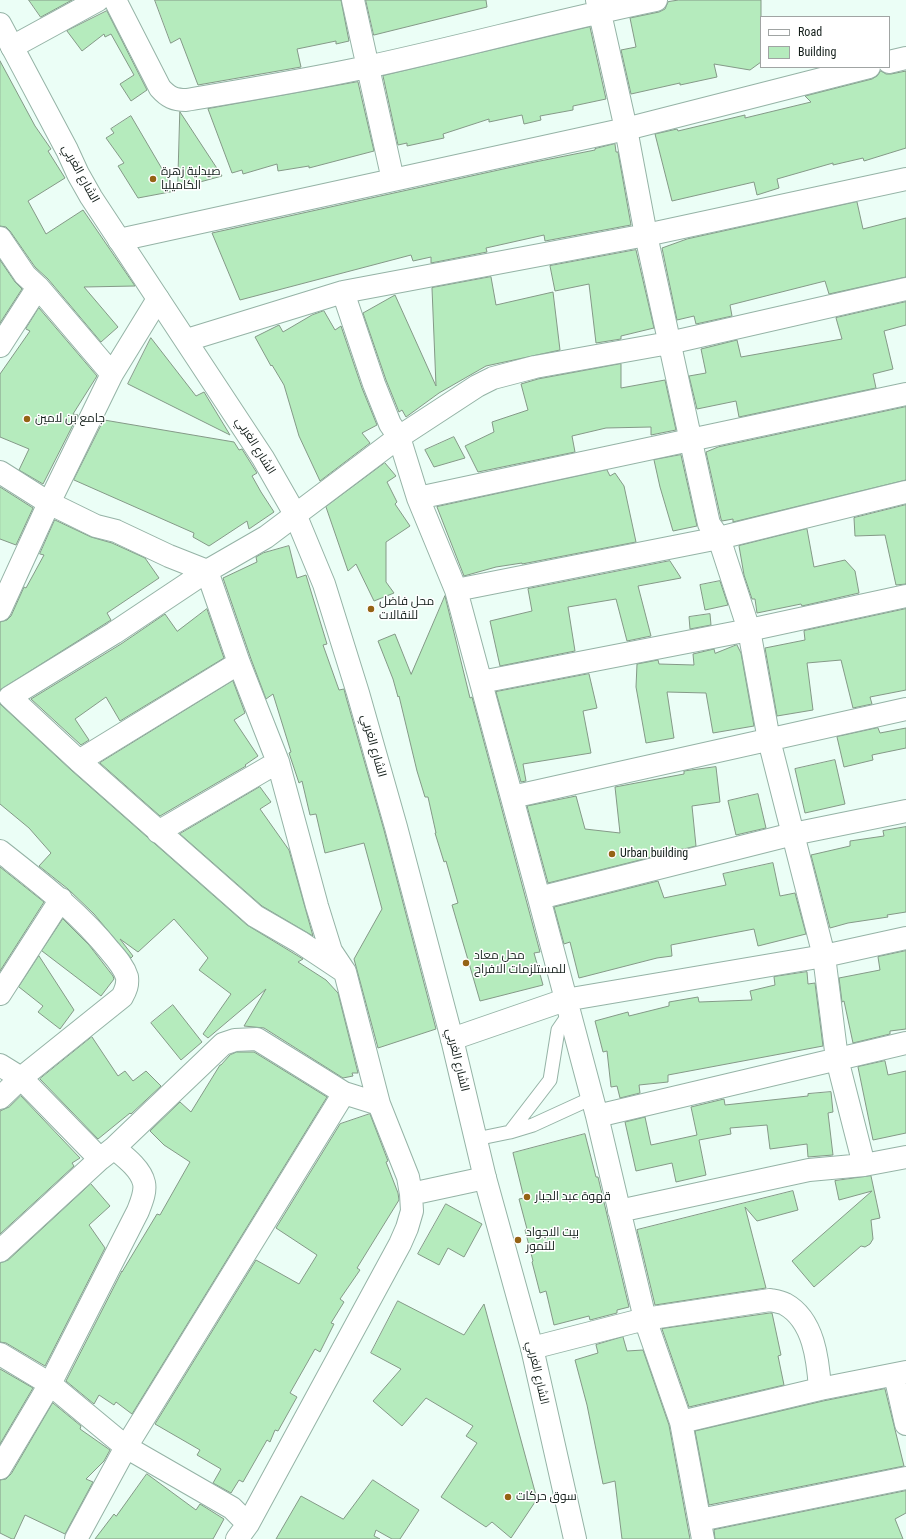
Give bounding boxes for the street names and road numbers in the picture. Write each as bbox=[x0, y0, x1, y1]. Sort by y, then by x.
street label: الشارع الغربي bbox=[58, 142, 102, 206]
street label: الشارع الغربي bbox=[232, 415, 278, 477]
street label: الشارع الغربي bbox=[357, 713, 389, 779]
street label: الشارع الغربي bbox=[442, 1027, 472, 1093]
street label: الشارع الغربي bbox=[523, 1340, 551, 1406]

